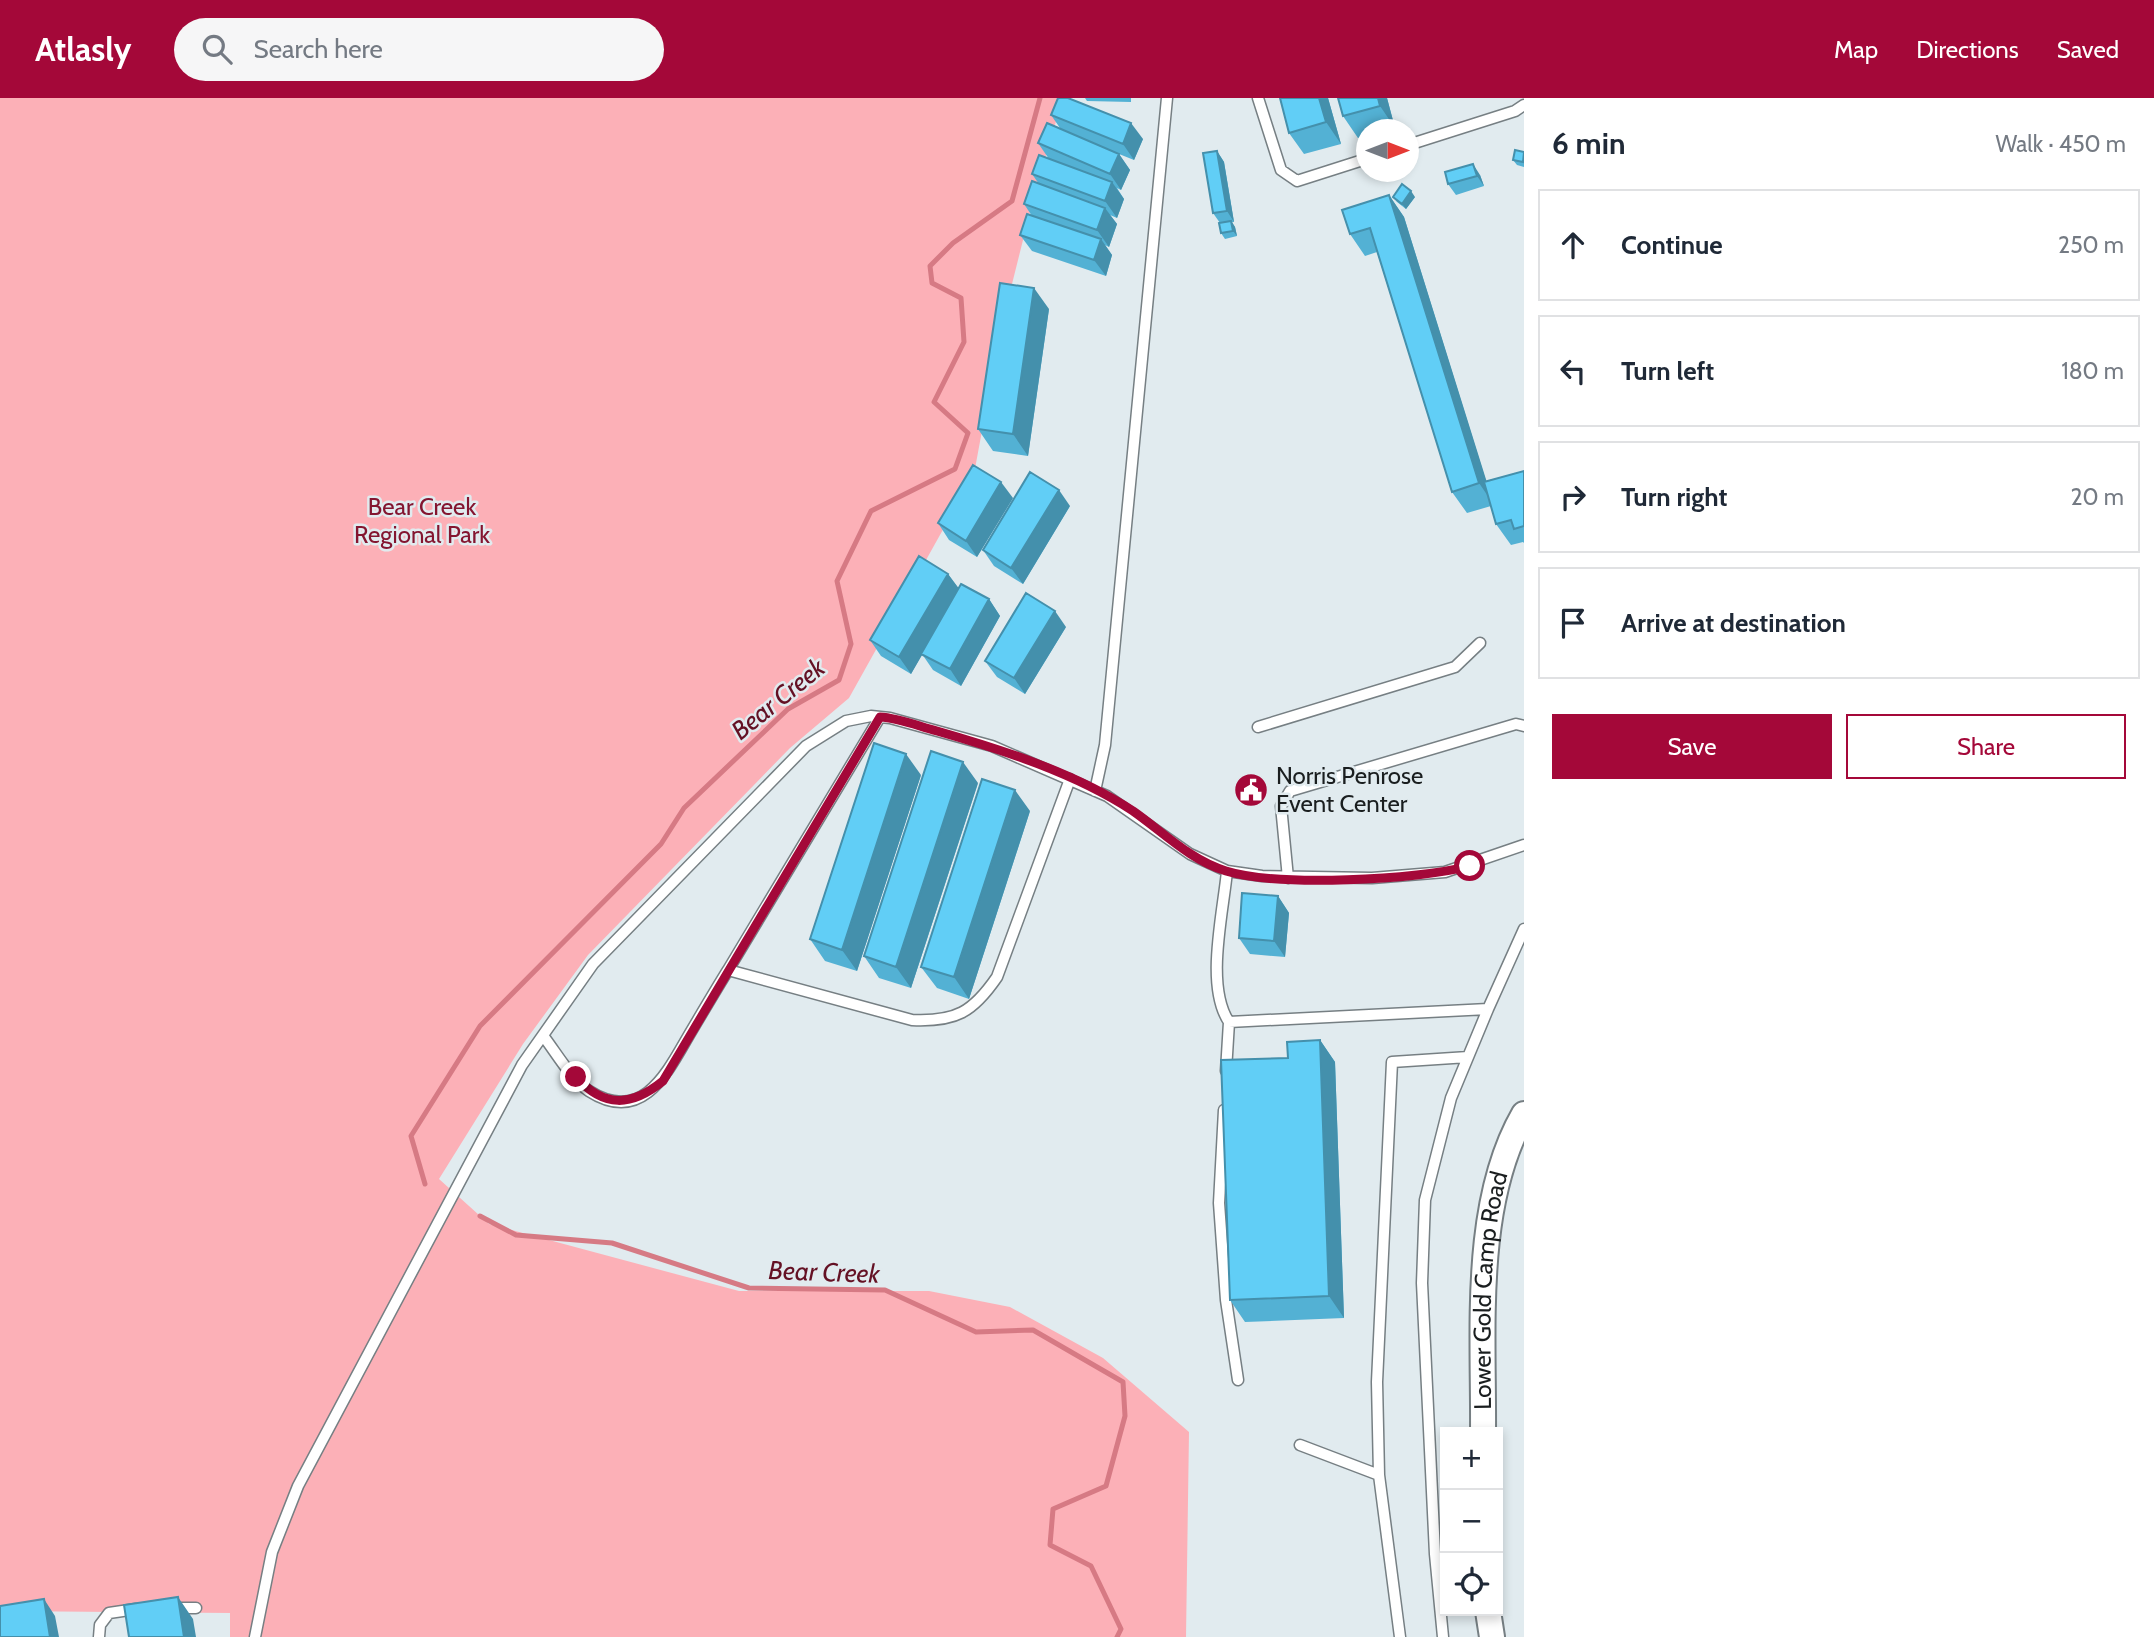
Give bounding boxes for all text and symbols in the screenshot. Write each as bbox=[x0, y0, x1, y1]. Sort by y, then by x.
search box bbox=[174, 18, 664, 81]
text: Atlasly bbox=[35, 29, 132, 69]
icon: search bbox=[198, 30, 236, 68]
text: Search here bbox=[254, 33, 383, 65]
text: Map bbox=[1834, 35, 1878, 64]
text: Directions bbox=[1916, 35, 2019, 64]
text: Saved bbox=[2057, 35, 2119, 64]
north arrow bbox=[1356, 119, 1419, 182]
text: 6 min bbox=[1552, 125, 1625, 162]
text: Walk · 450 m bbox=[1995, 130, 2126, 158]
icon: ahead bbox=[1554, 226, 1592, 264]
text: Continue bbox=[1621, 229, 1723, 261]
text: 250 m bbox=[2058, 231, 2124, 259]
icon: left bbox=[1554, 352, 1592, 390]
text: Turn left bbox=[1621, 355, 1714, 387]
text: 180 m bbox=[2061, 357, 2124, 385]
icon: right bbox=[1554, 478, 1592, 516]
text: Turn right bbox=[1621, 481, 1727, 513]
text: 20 m bbox=[2071, 483, 2124, 511]
park label: Bear Creek Regional Park bbox=[354, 492, 490, 549]
icon: arrive bbox=[1554, 604, 1592, 642]
text: Arrive at destination bbox=[1621, 607, 1846, 639]
water label: Bear Creek bbox=[725, 651, 832, 746]
button: Save bbox=[1552, 714, 1832, 779]
button: Share bbox=[1846, 714, 2126, 779]
place label: Norris Penrose Event Center bbox=[1276, 761, 1423, 818]
public building icon: Norris Penrose Event Center bbox=[1232, 771, 1270, 809]
route start bbox=[1454, 850, 1485, 881]
route end bbox=[560, 1061, 591, 1092]
street label: Lower Gold Camp Road bbox=[1467, 1168, 1513, 1410]
water label: Bear Creek bbox=[768, 1254, 881, 1290]
map controls bbox=[1440, 1427, 1503, 1616]
button: + bbox=[1440, 1427, 1503, 1490]
button: − bbox=[1440, 1490, 1503, 1553]
button: locate bbox=[1440, 1553, 1503, 1616]

